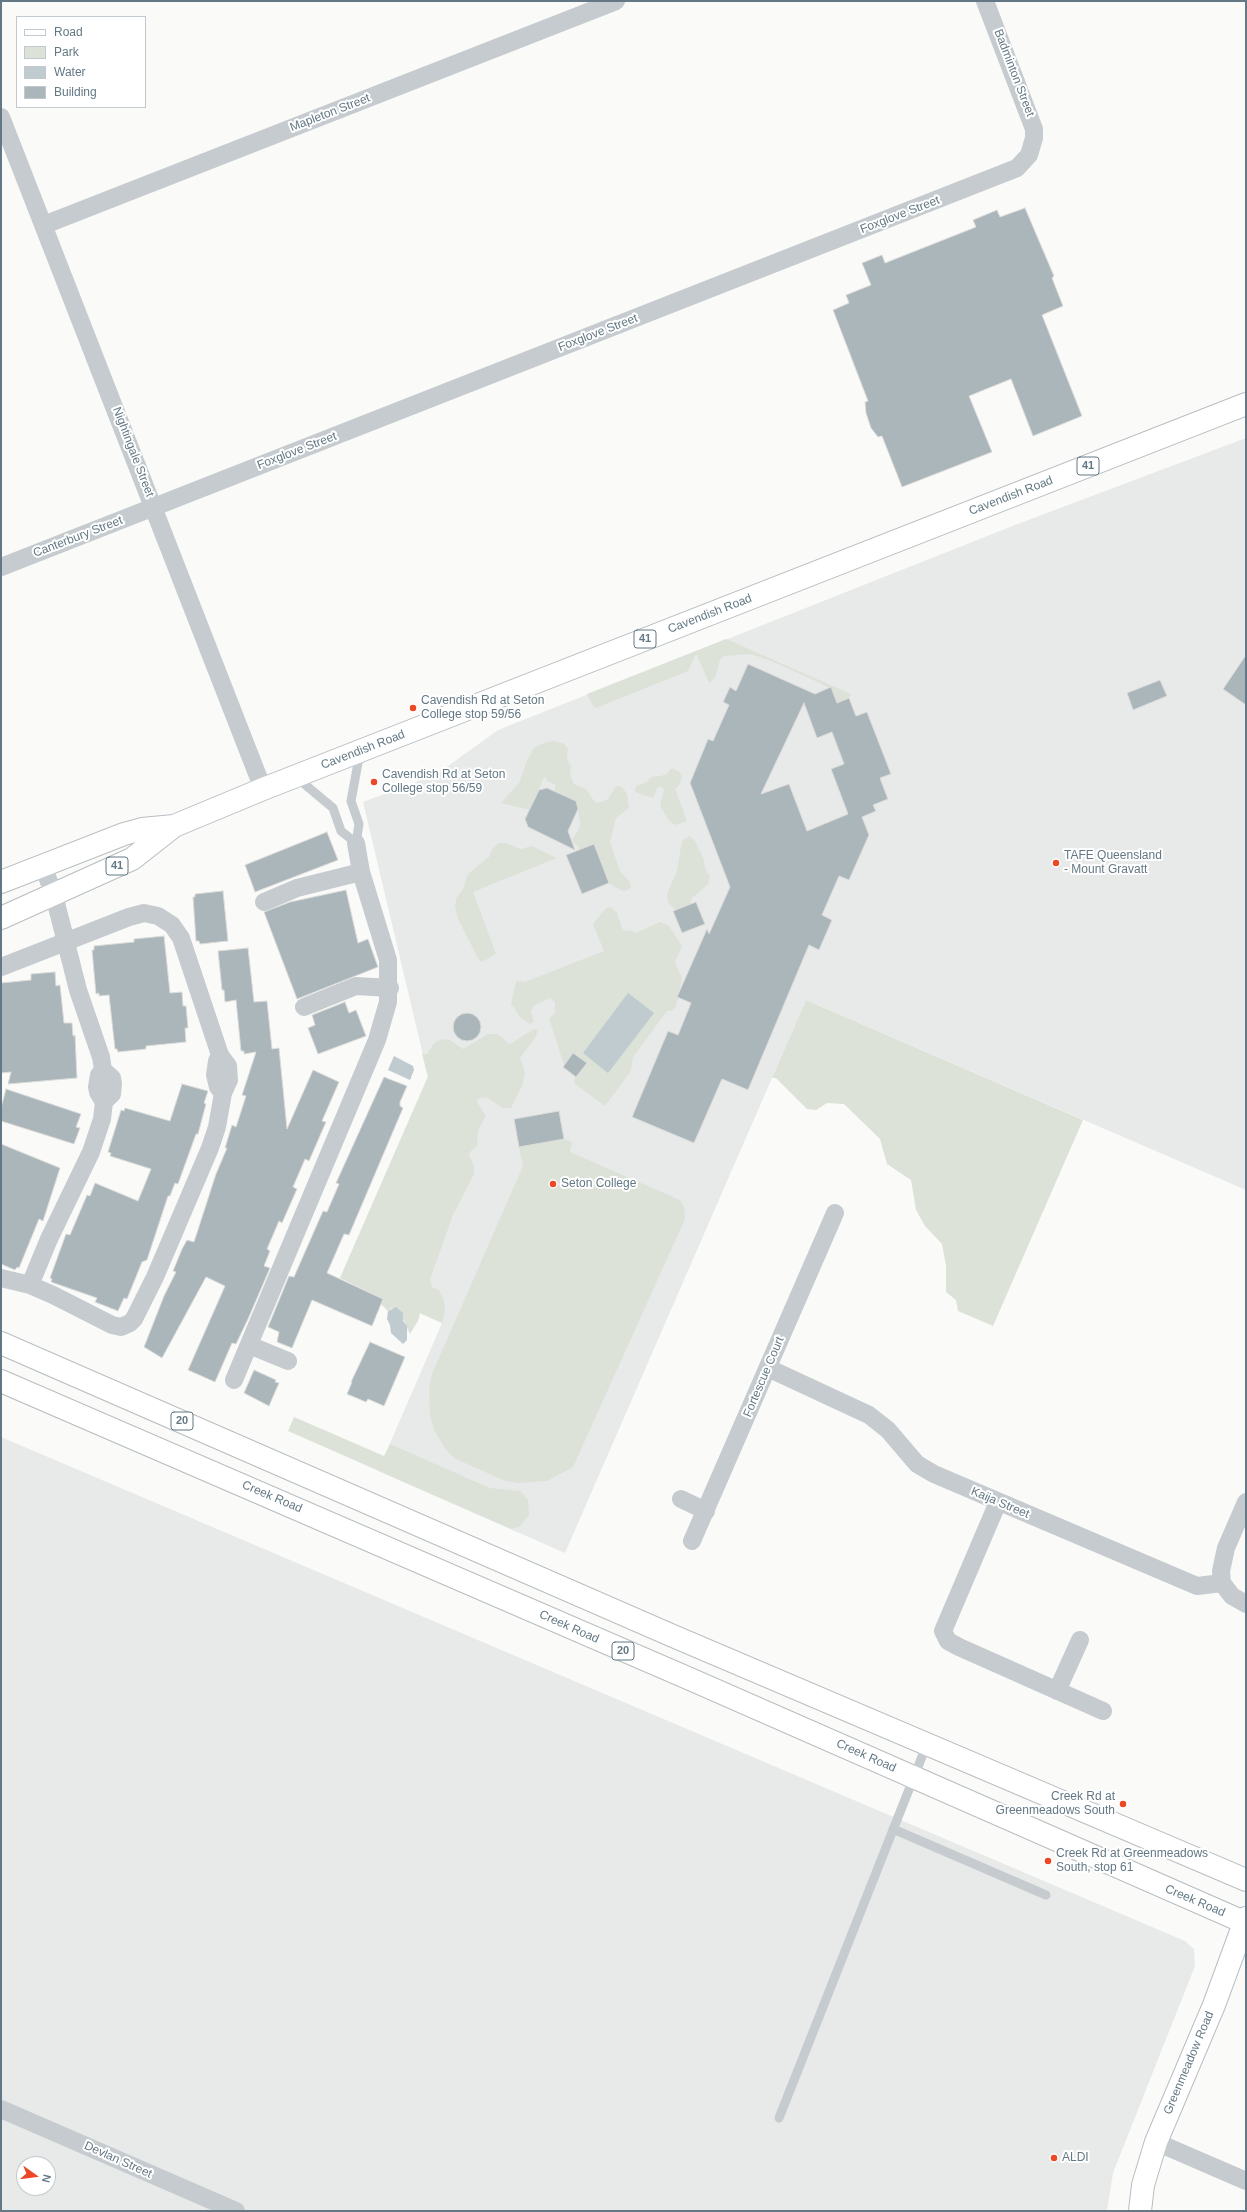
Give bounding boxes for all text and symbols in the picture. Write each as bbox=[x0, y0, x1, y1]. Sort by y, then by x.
legend bbox=[16, 16, 146, 108]
text: Road bbox=[54, 25, 83, 39]
street label: Badminton Street bbox=[991, 27, 1037, 119]
text: Park bbox=[54, 45, 79, 59]
text: Water bbox=[54, 65, 86, 79]
text: Building bbox=[54, 85, 97, 99]
street label: Mapleton Street bbox=[288, 91, 372, 135]
street label: Foxglove Street bbox=[858, 193, 942, 237]
street label: Foxglove Street bbox=[556, 311, 640, 355]
street label: Nightingale Street bbox=[109, 405, 157, 499]
street label: Foxglove Street bbox=[255, 429, 339, 473]
road number: 41 bbox=[1077, 457, 1099, 475]
street label: Cavendish Road bbox=[967, 473, 1055, 519]
street label: Canterbury Street bbox=[31, 513, 125, 561]
street label: Cavendish Road bbox=[666, 591, 754, 637]
road number: 41 bbox=[634, 630, 656, 648]
place label: Cavendish Rd at Seton College stop 59/56 bbox=[421, 694, 544, 722]
marker: Cavendish Rd at Seton College stop 59/56 bbox=[408, 703, 418, 713]
street label: Cavendish Road bbox=[319, 727, 407, 773]
place label: Cavendish Rd at Seton College stop 56/59 bbox=[382, 768, 505, 796]
marker: Cavendish Rd at Seton College stop 56/59 bbox=[369, 777, 379, 787]
place label: TAFE Queensland - Mount Gravatt bbox=[1064, 849, 1162, 877]
road number: 41 bbox=[106, 857, 128, 875]
marker: TAFE Queensland - Mount Gravatt bbox=[1051, 858, 1061, 868]
place label: Seton College bbox=[561, 1177, 636, 1191]
marker: Seton College bbox=[548, 1179, 558, 1189]
street label: Fortescue Court bbox=[741, 1335, 787, 1419]
road number: 20 bbox=[171, 1412, 193, 1430]
street label: Creek Road bbox=[240, 1478, 304, 1516]
street label: Kaija Street bbox=[969, 1484, 1031, 1522]
street label: Creek Road bbox=[537, 1607, 601, 1647]
road number: 20 bbox=[612, 1642, 634, 1660]
street label: Creek Road bbox=[834, 1736, 898, 1776]
place label: Creek Rd at Greenmeadows South bbox=[996, 1790, 1115, 1818]
marker: Creek Rd at Greenmeadows South bbox=[1118, 1799, 1128, 1809]
place label: Creek Rd at Greenmeadows South, stop 61 bbox=[1056, 1847, 1208, 1875]
marker: Creek Rd at Greenmeadows South, stop 61 bbox=[1043, 1856, 1053, 1866]
street label: Creek Road bbox=[1163, 1882, 1227, 1920]
street label: Greenmeadow Road bbox=[1161, 2009, 1217, 2117]
street label: Devlan Street bbox=[82, 2139, 154, 2181]
place label: ALDI bbox=[1062, 2151, 1089, 2165]
marker: ALDI bbox=[1049, 2153, 1059, 2163]
north arrow bbox=[16, 2156, 56, 2196]
text: N bbox=[40, 2173, 53, 2184]

